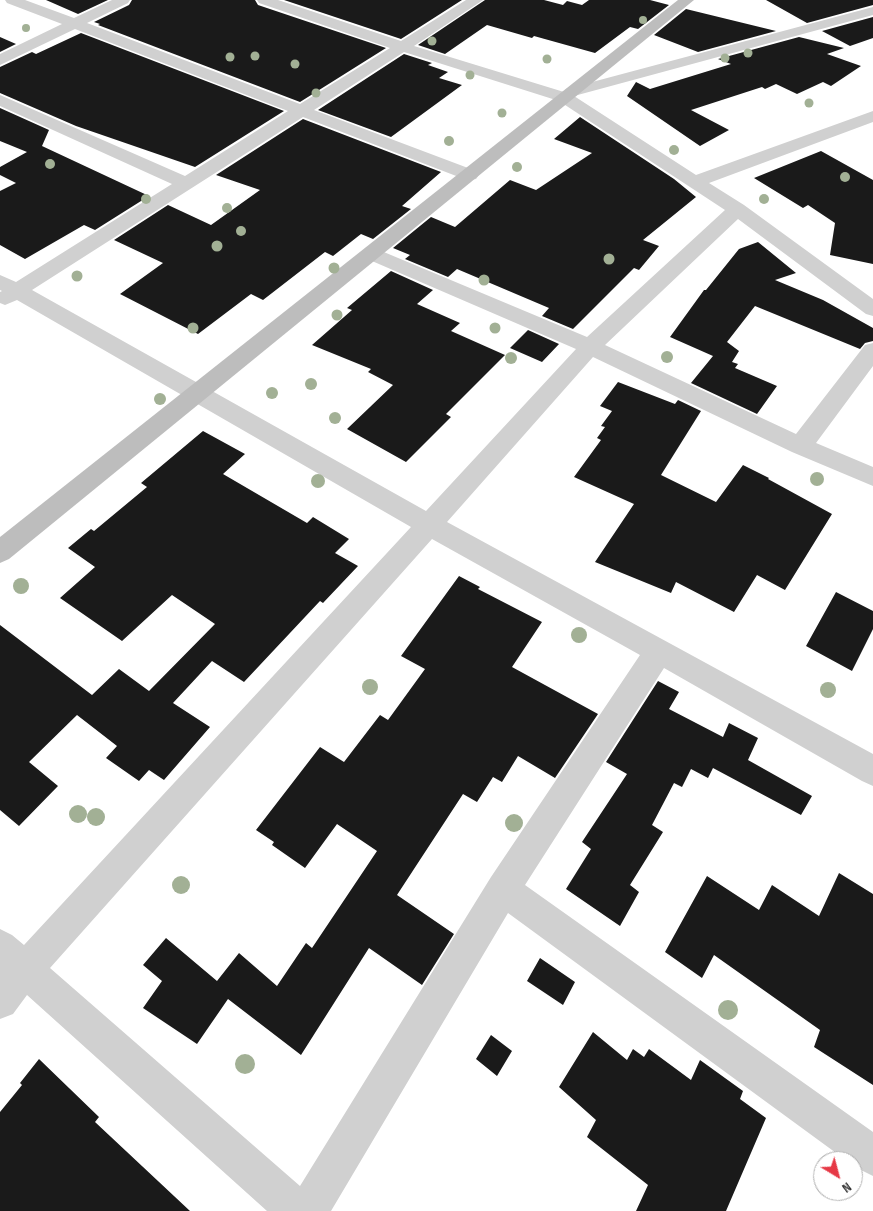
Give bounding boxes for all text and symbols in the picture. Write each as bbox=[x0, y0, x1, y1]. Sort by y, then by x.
north arrow bbox=[813, 1151, 863, 1201]
text: N bbox=[839, 1179, 855, 1197]

